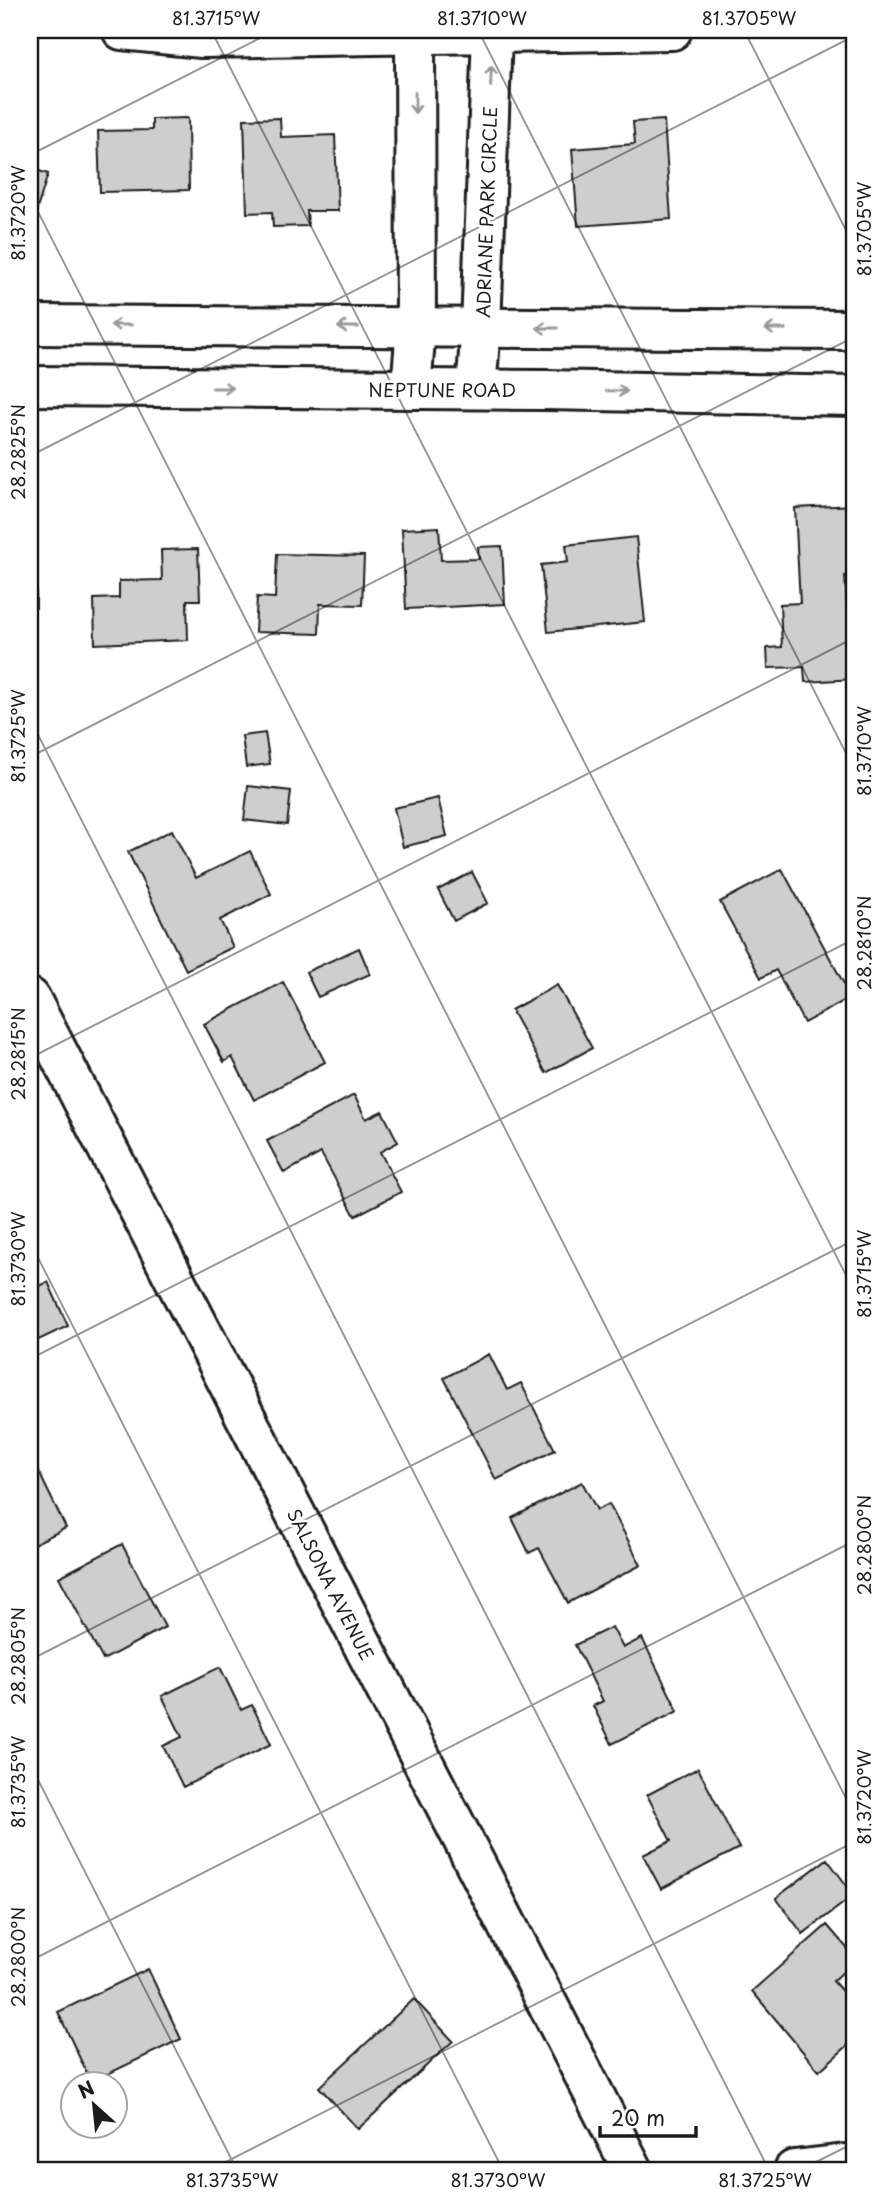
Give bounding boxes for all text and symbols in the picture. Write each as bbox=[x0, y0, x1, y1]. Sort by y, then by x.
text: 81.3715°W bbox=[172, 4, 261, 31]
text: 81.3710°W bbox=[437, 4, 528, 31]
text: 81.3705°W bbox=[702, 4, 797, 31]
one-way arrow bbox=[484, 65, 497, 88]
one-way arrow bbox=[408, 92, 422, 115]
street label: ADRIANE PARK CIRCLE bbox=[469, 106, 503, 318]
text: 81.3720°W bbox=[4, 165, 31, 261]
text: 81.3705°W bbox=[850, 181, 877, 276]
one-way arrow bbox=[109, 319, 132, 332]
one-way arrow bbox=[337, 320, 360, 334]
one-way arrow bbox=[536, 321, 559, 335]
one-way arrow bbox=[764, 322, 787, 336]
street label: NEPTUNE ROAD bbox=[368, 376, 516, 403]
one-way arrow bbox=[211, 381, 234, 395]
one-way arrow bbox=[606, 385, 629, 398]
text: 28.2825°N bbox=[4, 404, 31, 500]
text: 81.3725°W bbox=[4, 689, 31, 783]
text: 81.3710°W bbox=[850, 705, 877, 796]
text: 28.2810°N bbox=[850, 895, 877, 991]
text: 28.2815°N bbox=[4, 1007, 31, 1101]
text: 81.3730°W bbox=[4, 1211, 31, 1306]
text: 81.3715°W bbox=[850, 1229, 877, 1318]
text: 28.2800°N bbox=[850, 1495, 877, 1595]
street label: SALSONA AVENUE bbox=[281, 1503, 381, 1665]
text: 28.2805°N bbox=[4, 1607, 31, 1705]
text: 81.3735°W bbox=[4, 1735, 31, 1828]
text: 81.3720°W bbox=[850, 1749, 877, 1845]
text: 28.2800°N bbox=[4, 1907, 31, 2007]
north arrow bbox=[60, 2070, 130, 2140]
text: N bbox=[73, 2073, 99, 2105]
scale bar bbox=[600, 2095, 697, 2139]
text: 20 m bbox=[611, 2101, 665, 2133]
text: 81.3735°W bbox=[186, 2166, 279, 2193]
text: 81.3730°W bbox=[451, 2166, 546, 2193]
text: 81.3725°W bbox=[718, 2166, 812, 2193]

